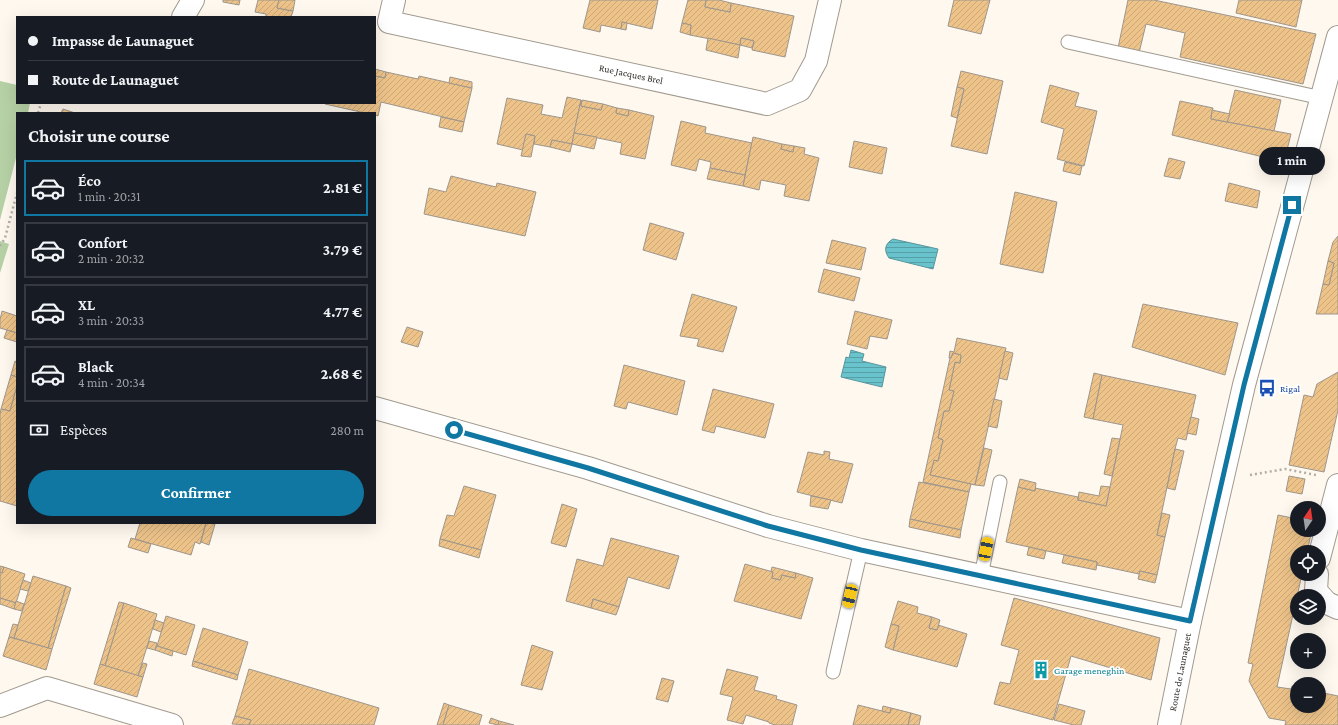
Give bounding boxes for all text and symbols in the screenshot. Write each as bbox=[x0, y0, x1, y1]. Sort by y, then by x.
text: Impasse de Launaguet bbox=[52, 33, 194, 49]
street label: Rue Jacques Brel bbox=[598, 62, 664, 86]
text: Route de Launaguet bbox=[52, 72, 179, 88]
text: Choisir une course bbox=[28, 126, 170, 146]
callout: 1 min bbox=[1259, 147, 1325, 175]
text: 1 min bbox=[1277, 153, 1307, 168]
icon: car bbox=[30, 170, 66, 206]
text: Éco bbox=[78, 173, 101, 189]
text: 2.81 € bbox=[323, 180, 362, 196]
text: 1 min · 20:31 bbox=[78, 189, 141, 204]
route end bbox=[1283, 196, 1301, 214]
icon: car bbox=[30, 232, 66, 268]
text: Confort bbox=[78, 235, 127, 251]
text: 3.79 € bbox=[323, 242, 362, 258]
text: 2 min · 20:32 bbox=[78, 251, 144, 266]
icon: car bbox=[30, 294, 66, 330]
text: XL bbox=[78, 297, 95, 313]
text: 4.77 € bbox=[323, 304, 362, 320]
text: 3 min · 20:33 bbox=[78, 313, 144, 328]
icon: car bbox=[30, 356, 66, 392]
text: Black bbox=[78, 359, 113, 375]
text: 2.68 € bbox=[321, 366, 362, 382]
text: 4 min · 20:34 bbox=[78, 375, 145, 390]
bus stop icon: Rigal bbox=[1257, 378, 1277, 398]
place label: Rigal bbox=[1280, 383, 1301, 394]
icon: cash bbox=[28, 419, 50, 441]
route start bbox=[445, 421, 463, 439]
text: Espèces bbox=[60, 422, 107, 438]
text: 280 m bbox=[331, 423, 364, 438]
button: Confirmer bbox=[28, 470, 364, 516]
north arrow bbox=[1290, 501, 1326, 537]
map controls bbox=[1290, 501, 1326, 713]
car bbox=[978, 536, 994, 562]
button: locate bbox=[1290, 545, 1326, 581]
car bbox=[841, 583, 859, 609]
button: layers bbox=[1290, 589, 1326, 625]
street label: Route de Launaguet bbox=[1167, 631, 1193, 712]
button: + bbox=[1290, 633, 1326, 669]
building icon: Garage meneghin bbox=[1031, 660, 1051, 680]
place label: Garage meneghin bbox=[1054, 665, 1125, 676]
button: − bbox=[1290, 677, 1326, 713]

